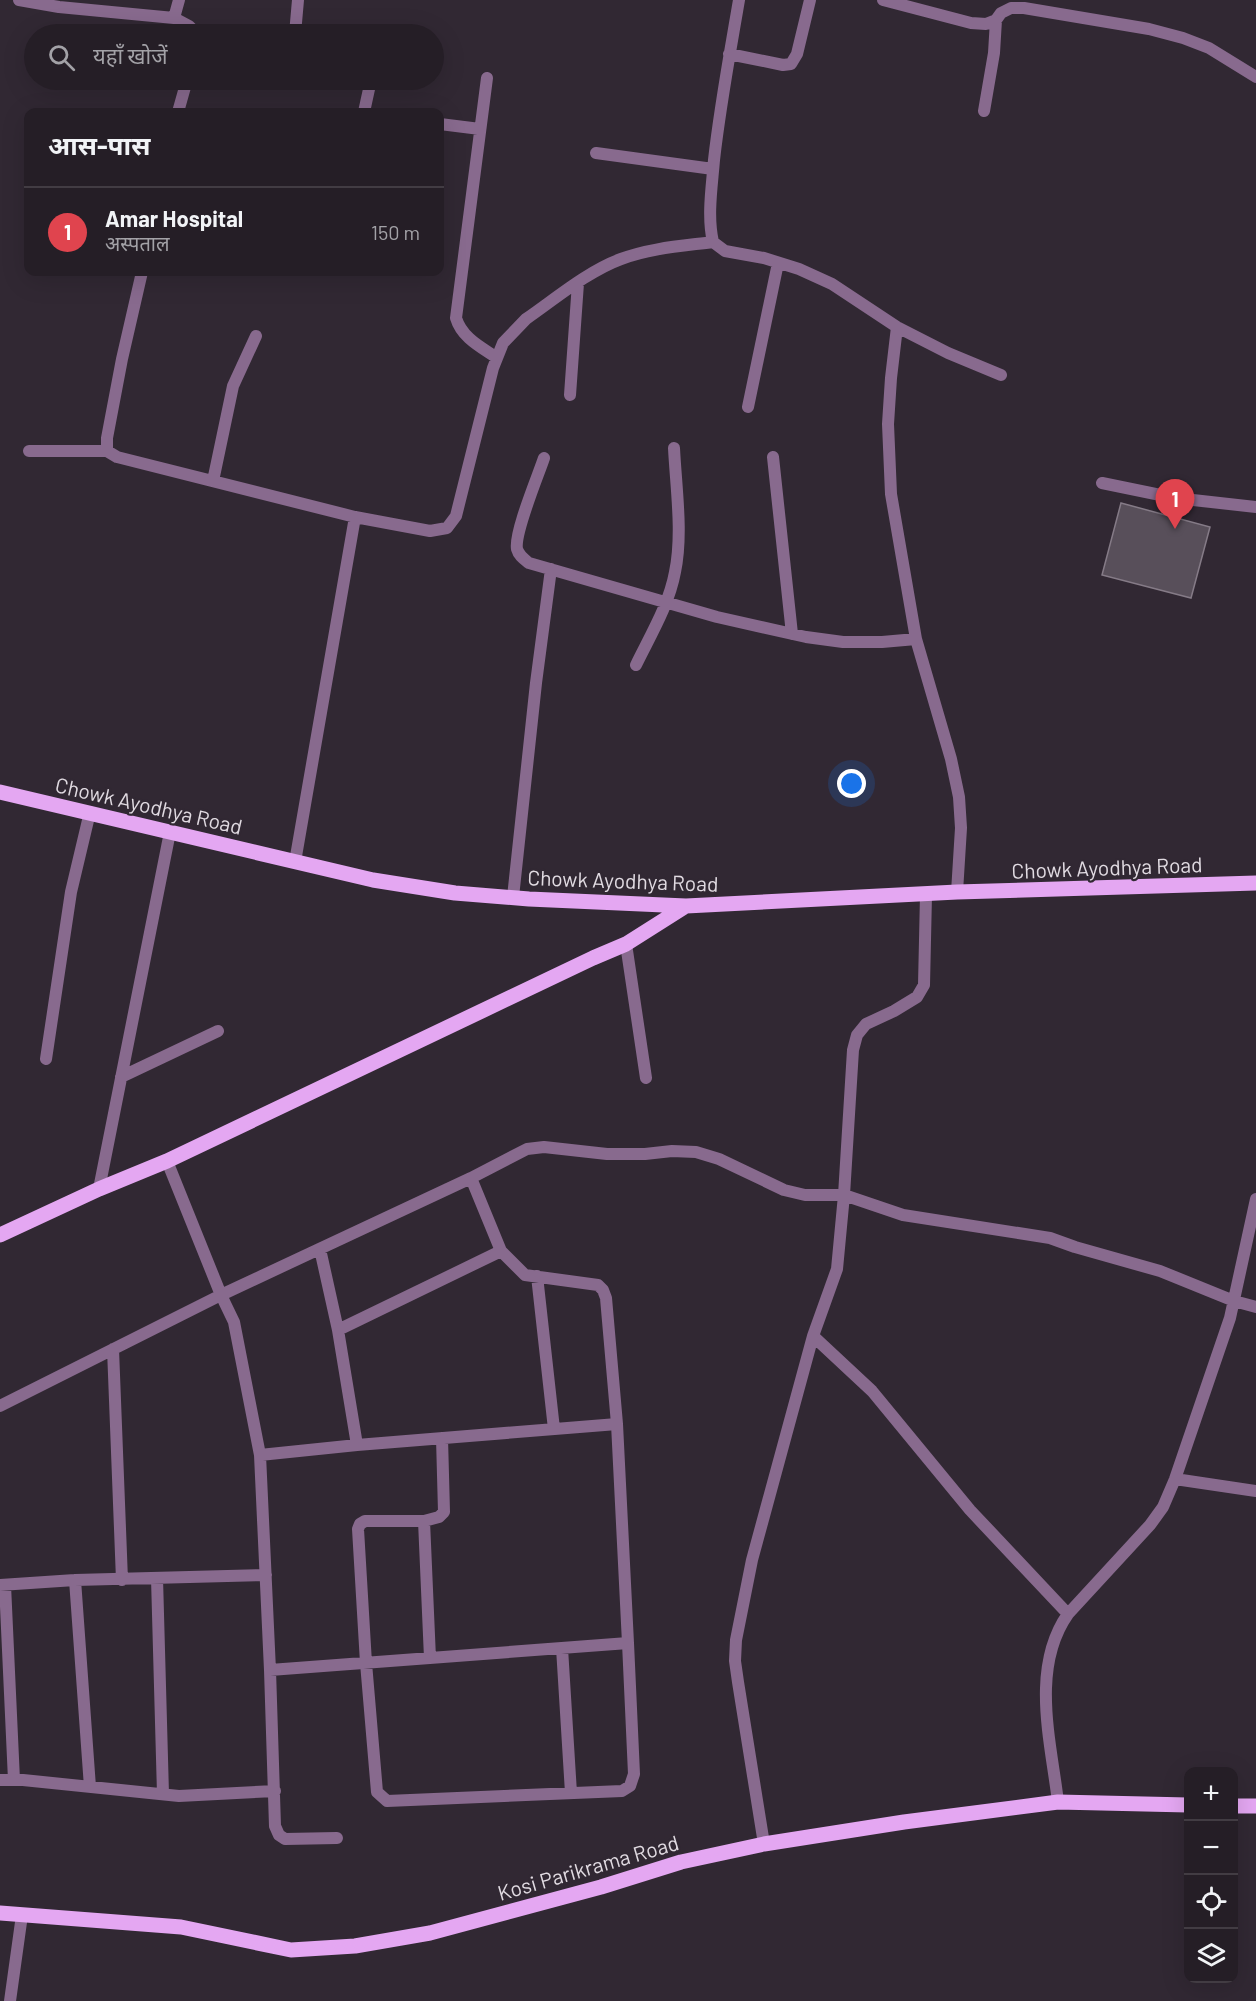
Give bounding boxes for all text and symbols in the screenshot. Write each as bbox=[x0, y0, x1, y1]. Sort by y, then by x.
search box bbox=[24, 24, 444, 90]
icon: search bbox=[45, 41, 78, 74]
text: यहाँ खोजें bbox=[93, 42, 168, 68]
text: आस-पास bbox=[48, 129, 150, 160]
text: Amar Hospital bbox=[105, 205, 243, 231]
text: 1 bbox=[64, 220, 71, 244]
text: 150 m bbox=[371, 220, 420, 244]
text: अस्पताल bbox=[105, 231, 170, 255]
pin: 1 bbox=[1156, 480, 1194, 529]
your location bbox=[837, 769, 866, 798]
street label: Chowk Ayodhya Road bbox=[53, 771, 245, 839]
street label: Chowk Ayodhya Road bbox=[1011, 851, 1203, 883]
street label: Chowk Ayodhya Road bbox=[527, 864, 719, 896]
map controls bbox=[1184, 1767, 1238, 1983]
button: + bbox=[1184, 1767, 1238, 1821]
button: − bbox=[1184, 1821, 1238, 1875]
street label: Kosi Parikrama Road bbox=[495, 1829, 681, 1905]
button: locate bbox=[1184, 1875, 1238, 1929]
button: layers bbox=[1184, 1929, 1238, 1983]

